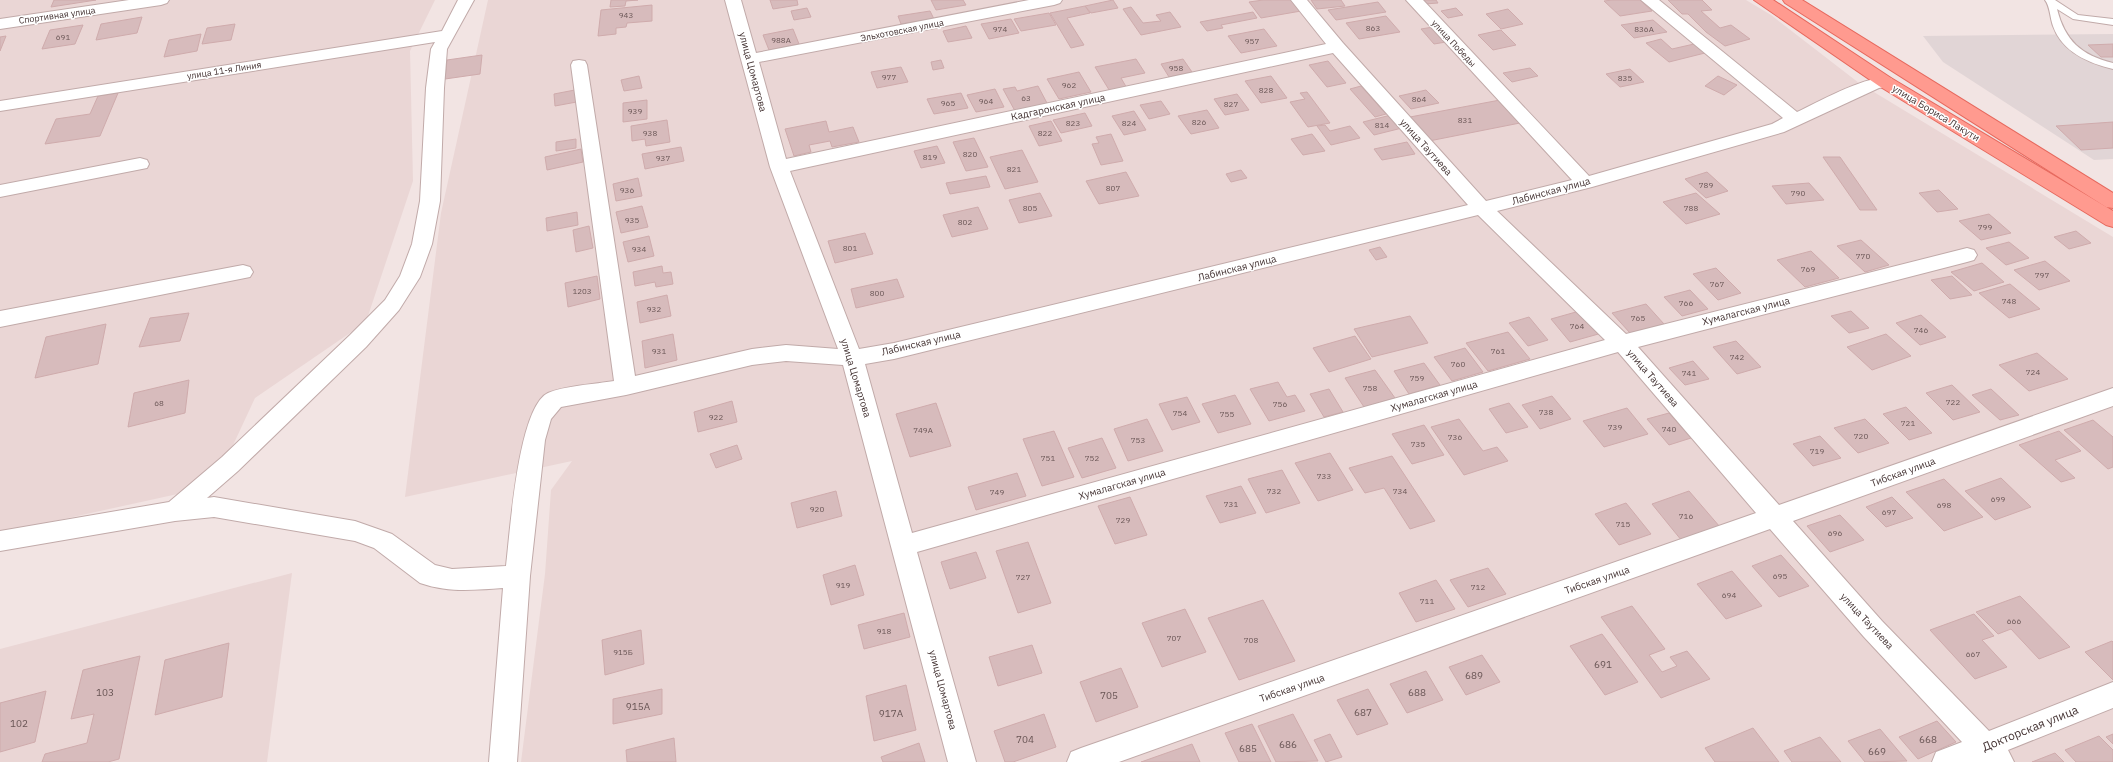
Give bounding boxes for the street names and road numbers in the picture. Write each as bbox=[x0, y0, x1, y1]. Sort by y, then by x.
street label: Спортивная улица bbox=[18, 4, 96, 26]
street label: Эльхотовская улица bbox=[859, 16, 945, 43]
street label: улица Победы bbox=[1429, 17, 1479, 69]
street label: улица Цомартова bbox=[736, 31, 770, 114]
street label: улица 11-я Линия bbox=[186, 59, 262, 81]
street label: улица Бориса Лакути bbox=[1890, 82, 1982, 144]
street label: Кадгаронская улица bbox=[1010, 91, 1107, 123]
street label: улица Таутиева bbox=[1397, 116, 1455, 179]
street label: Лабинская улица bbox=[1510, 174, 1592, 208]
street label: Лабинская улица bbox=[1196, 252, 1278, 284]
street label: Хумалагская улица bbox=[1701, 294, 1792, 328]
street label: Лабинская улица bbox=[880, 327, 962, 358]
street label: улица Цомартова bbox=[838, 337, 874, 420]
street label: улица Таутиева bbox=[1624, 346, 1682, 410]
street label: Хумалагская улица bbox=[1389, 377, 1480, 415]
street label: Тибская улица bbox=[1869, 454, 1938, 490]
street label: Хумалагская улица bbox=[1077, 465, 1168, 503]
street label: Тибская улица bbox=[1563, 563, 1632, 597]
street label: улица Таутиева bbox=[1838, 590, 1897, 652]
street label: улица Цомартова bbox=[926, 649, 960, 732]
street label: Тибская улица bbox=[1258, 671, 1327, 705]
street label: Докторская улица bbox=[1980, 702, 2081, 754]

